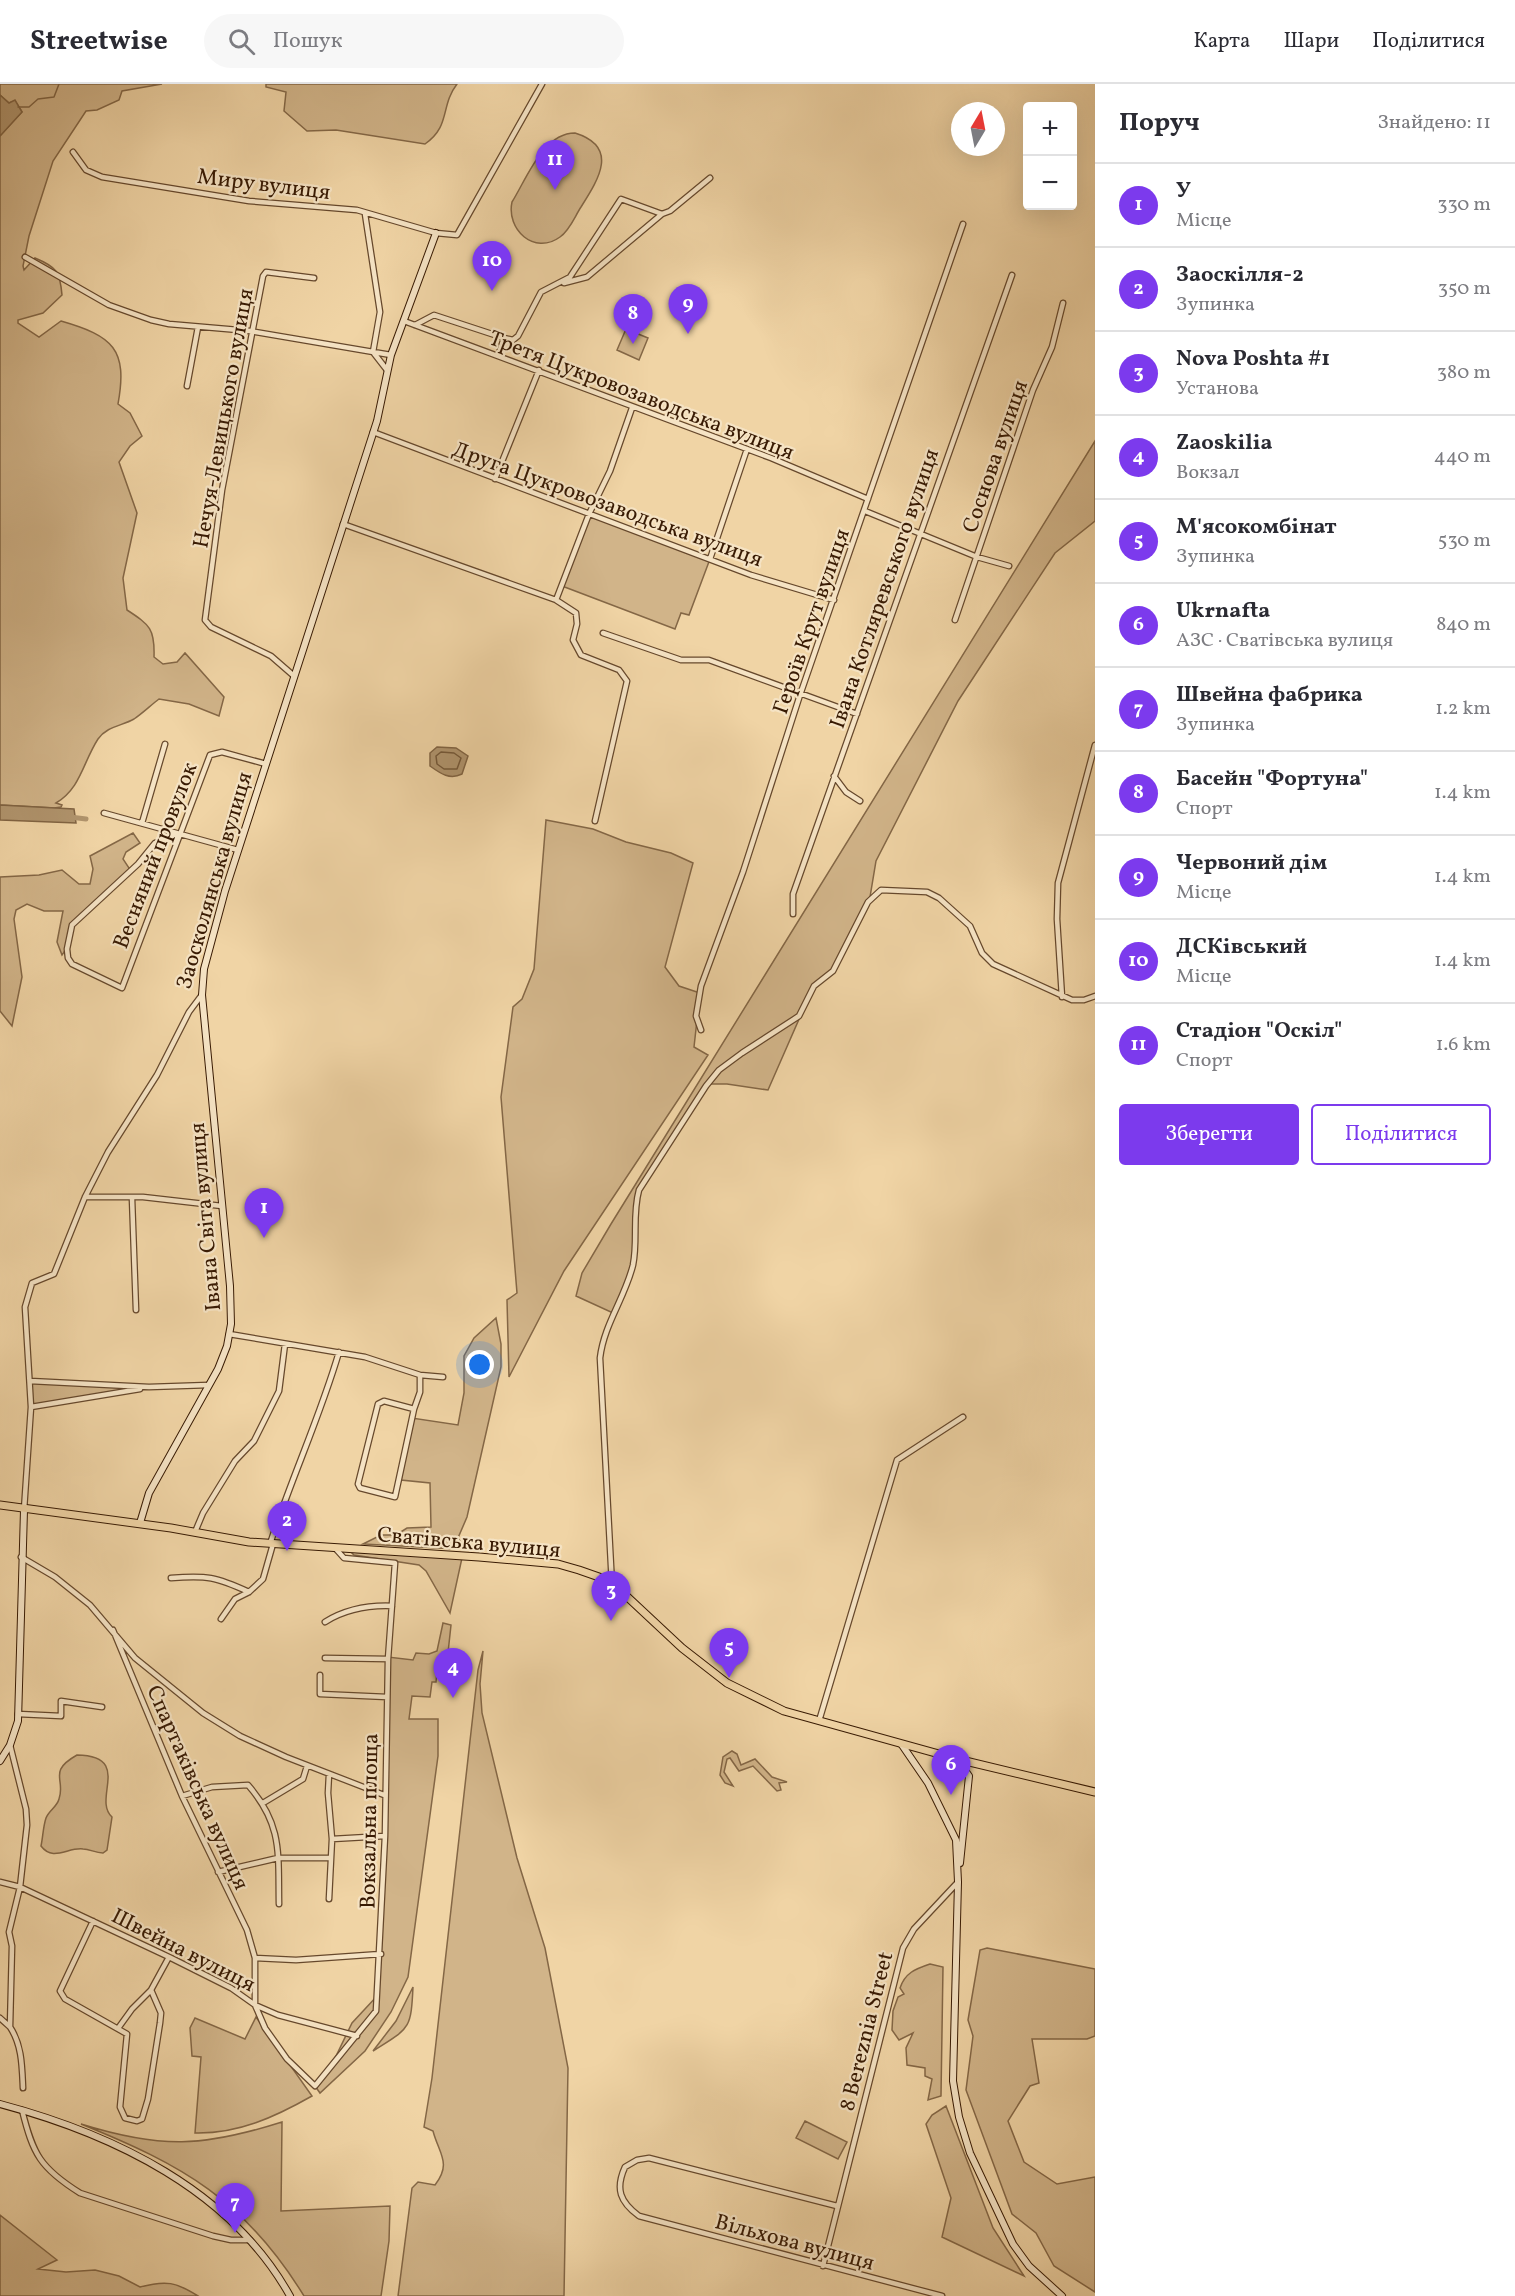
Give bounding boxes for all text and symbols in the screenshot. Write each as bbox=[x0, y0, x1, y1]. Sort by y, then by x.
search box bbox=[204, 14, 624, 68]
text: Streetwise bbox=[30, 22, 168, 61]
icon: search bbox=[225, 25, 258, 58]
text: Пошук bbox=[273, 26, 342, 57]
text: Карта bbox=[1193, 27, 1250, 56]
text: Шари bbox=[1283, 27, 1339, 56]
text: Поділитися bbox=[1372, 27, 1485, 56]
north arrow bbox=[951, 102, 1005, 156]
map controls bbox=[1023, 102, 1077, 210]
button: + bbox=[1023, 102, 1077, 156]
text: Поруч bbox=[1119, 105, 1200, 141]
text: Знайдено: 11 bbox=[1377, 109, 1491, 137]
pin: 11 bbox=[536, 141, 574, 190]
button: − bbox=[1023, 156, 1077, 210]
street label: Миру вулиця bbox=[195, 162, 332, 209]
text: У bbox=[1176, 176, 1191, 207]
text: 1 bbox=[1134, 191, 1143, 219]
text: 330 m bbox=[1437, 191, 1491, 219]
text: Місце bbox=[1176, 207, 1231, 235]
pin: 10 bbox=[472, 242, 512, 291]
text: Заоскілля-2 bbox=[1176, 260, 1304, 291]
text: 2 bbox=[1133, 275, 1144, 303]
text: 350 m bbox=[1438, 275, 1491, 303]
pin: 9 bbox=[668, 284, 708, 334]
street label: Нечуя-Левицького вулиця bbox=[186, 286, 263, 551]
text: Зупинка bbox=[1176, 291, 1255, 319]
pin: 8 bbox=[614, 294, 652, 344]
street label: Третя Цукровозаводська вулиця bbox=[484, 324, 798, 469]
text: Nova Poshta #1 bbox=[1176, 344, 1330, 375]
text: 3 bbox=[1133, 359, 1144, 387]
text: 380 m bbox=[1437, 359, 1491, 387]
text: Установа bbox=[1176, 375, 1259, 403]
street label: Соснова вулиця bbox=[956, 376, 1037, 537]
text: Zaoskilia bbox=[1176, 428, 1272, 459]
street label: Друга Цукровозаводська вулиця bbox=[448, 435, 767, 576]
text: 4 bbox=[1132, 443, 1145, 471]
text: 440 m bbox=[1434, 443, 1491, 471]
street label: Івана Котляревського вулиця bbox=[823, 445, 948, 733]
text: Вокзал bbox=[1176, 459, 1239, 487]
text: М'ясокомбінат bbox=[1176, 512, 1337, 543]
street label: Героїв Крут вулиця bbox=[766, 525, 859, 719]
text: 5 bbox=[1134, 527, 1143, 555]
text: 530 m bbox=[1438, 527, 1491, 555]
text: Зупинка bbox=[1176, 543, 1255, 571]
text: Ukrnafta bbox=[1176, 596, 1270, 627]
text: 6 bbox=[1133, 611, 1144, 639]
text: 840 m bbox=[1436, 611, 1491, 639]
text: АЗС · Сватівська вулиця bbox=[1176, 627, 1393, 655]
text: Швейна фабрика bbox=[1176, 680, 1363, 711]
text: 7 bbox=[1134, 695, 1143, 723]
text: 1.2 km bbox=[1435, 695, 1491, 723]
text: Зупинка bbox=[1176, 711, 1255, 739]
street label: Весняний провулок bbox=[106, 758, 206, 954]
text: Басейн "Фортуна" bbox=[1176, 764, 1368, 795]
street label: Заосколянська вулиця bbox=[170, 768, 261, 993]
text: 8 bbox=[1133, 779, 1144, 807]
text: 1.4 km bbox=[1434, 779, 1491, 807]
text: Спорт bbox=[1176, 795, 1233, 823]
text: Червоний дім bbox=[1176, 848, 1327, 879]
text: 9 bbox=[1133, 863, 1144, 891]
text: 1.4 km bbox=[1434, 863, 1491, 891]
text: Місце bbox=[1176, 879, 1231, 907]
text: ДСКівський bbox=[1176, 932, 1307, 963]
text: 10 bbox=[1128, 947, 1149, 975]
text: 1.4 km bbox=[1434, 947, 1491, 975]
text: Місце bbox=[1176, 963, 1231, 991]
text: Стадіон "Оскіл" bbox=[1176, 1016, 1342, 1047]
text: 11 bbox=[1130, 1031, 1147, 1059]
text: 1.6 km bbox=[1436, 1031, 1491, 1059]
text: Спорт bbox=[1176, 1047, 1233, 1075]
button: Зберегти bbox=[1119, 1104, 1299, 1165]
button: Поділитися bbox=[1311, 1104, 1491, 1165]
street label: Івана Світа вулиця bbox=[183, 1121, 230, 1312]
pin: 1 bbox=[244, 1188, 284, 1238]
your location bbox=[465, 1350, 494, 1379]
pin: 2 bbox=[268, 1502, 306, 1551]
street label: Сватівська вулиця bbox=[376, 1520, 562, 1567]
pin: 3 bbox=[592, 1572, 630, 1621]
pin: 5 bbox=[710, 1628, 748, 1678]
pin: 4 bbox=[434, 1648, 472, 1698]
street label: Спартаківська вулиця bbox=[138, 1681, 256, 1895]
street label: Вокзальна площа bbox=[353, 1733, 388, 1909]
pin: 6 bbox=[932, 1746, 970, 1795]
street label: Швейна вулиця bbox=[105, 1902, 260, 2001]
street label: 8 Bereznia Street bbox=[833, 1948, 902, 2115]
pin: 7 bbox=[216, 2184, 254, 2233]
street label: Вільхова вулиця bbox=[711, 2207, 878, 2280]

